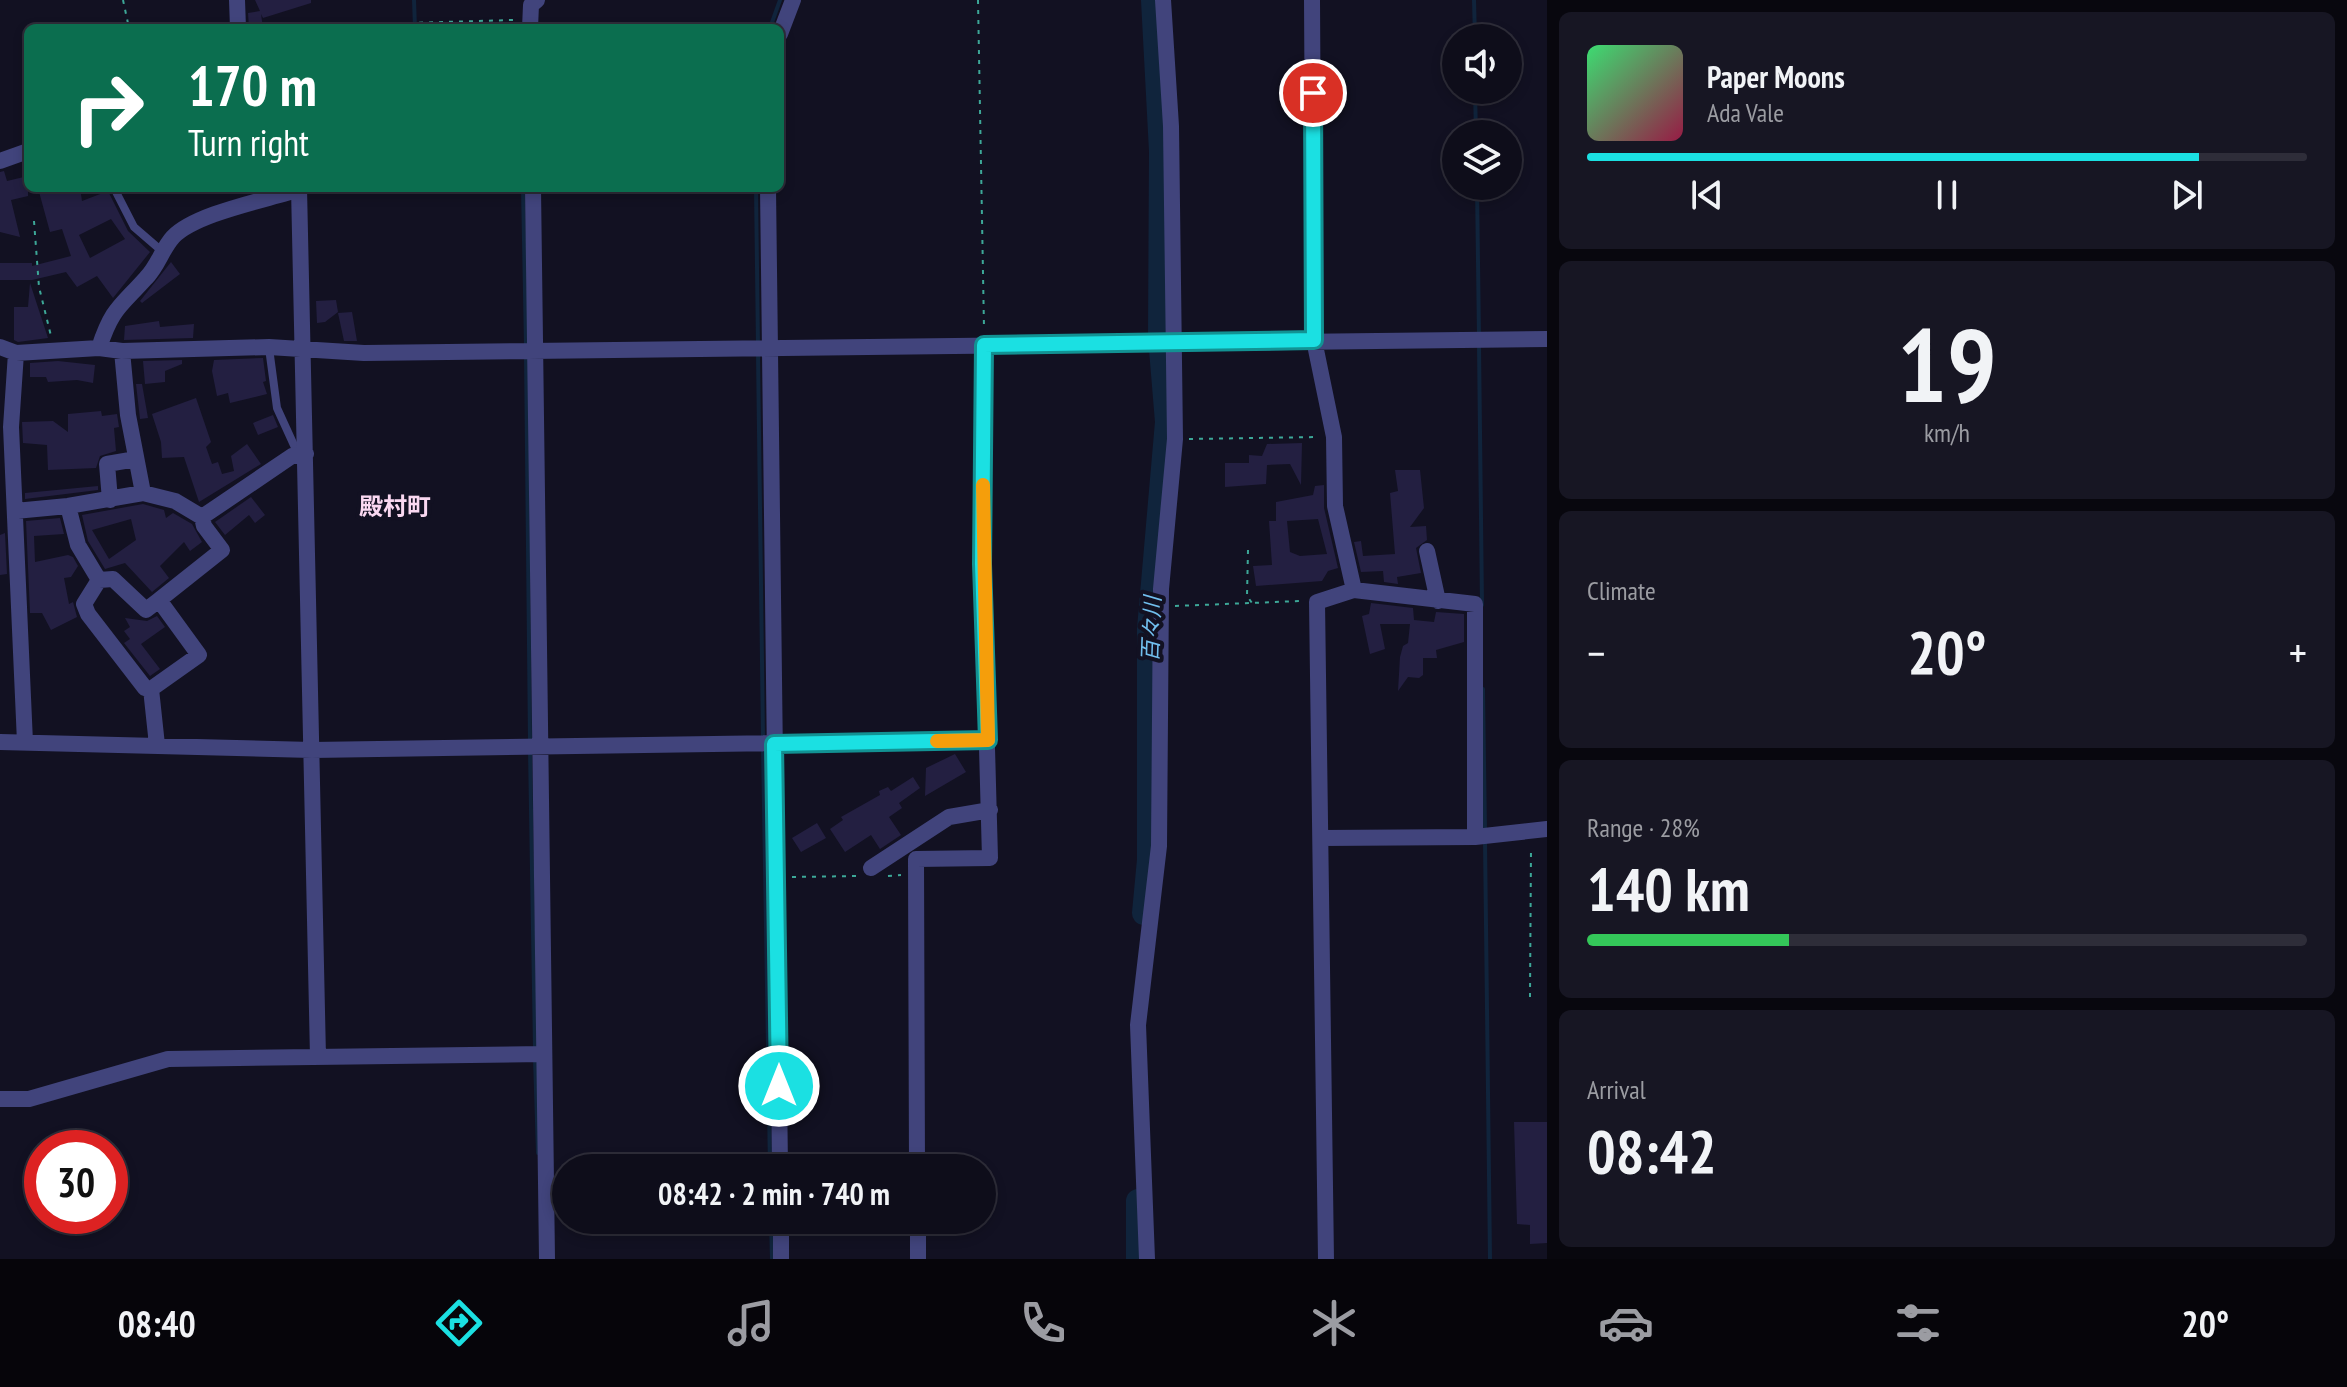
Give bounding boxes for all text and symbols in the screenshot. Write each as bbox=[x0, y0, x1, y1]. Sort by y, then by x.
map controls bbox=[1442, 24, 1522, 200]
button: sound bbox=[1442, 24, 1522, 104]
text: 170 m bbox=[188, 49, 317, 121]
icon: right bbox=[56, 56, 160, 160]
text: Paper Moons bbox=[1707, 57, 1845, 96]
pin bbox=[1279, 59, 1347, 127]
icon: arrive bbox=[1291, 71, 1335, 115]
text: Ada Vale bbox=[1707, 96, 1784, 129]
text: Turn right bbox=[188, 119, 309, 166]
button: layers bbox=[1442, 120, 1522, 200]
icon: previous bbox=[1685, 173, 1729, 217]
icon: pause bbox=[1925, 173, 1969, 217]
icon: next bbox=[2165, 173, 2209, 217]
text: 19 bbox=[1897, 296, 1997, 431]
text: km/h bbox=[1924, 416, 1970, 449]
district label: 殿村町 bbox=[359, 491, 431, 522]
text: Climate bbox=[1587, 574, 1656, 607]
water label: 百々川 bbox=[1136, 594, 1166, 662]
text: 20° bbox=[1907, 613, 1987, 691]
text: − bbox=[1587, 624, 1605, 681]
text: + bbox=[2289, 624, 2307, 681]
text: Range · 28% bbox=[1587, 811, 1700, 844]
text: 140 km bbox=[1587, 850, 1750, 928]
position arrow bbox=[737, 1044, 821, 1128]
text: Arrival bbox=[1587, 1073, 1646, 1106]
text: 08:42 bbox=[1587, 1112, 1717, 1190]
speed limit sign: 30 bbox=[24, 1130, 128, 1234]
text: 08:42 · 2 min · 740 m bbox=[658, 1174, 890, 1213]
icon: directions bbox=[431, 1295, 487, 1351]
icon: music bbox=[723, 1295, 779, 1351]
icon: phone bbox=[1015, 1295, 1071, 1351]
icon: climate bbox=[1306, 1295, 1362, 1351]
icon: car bbox=[1598, 1295, 1654, 1351]
icon: filters bbox=[1890, 1295, 1946, 1351]
text: 08:40 bbox=[118, 1300, 196, 1347]
text: 20° bbox=[2182, 1300, 2229, 1347]

